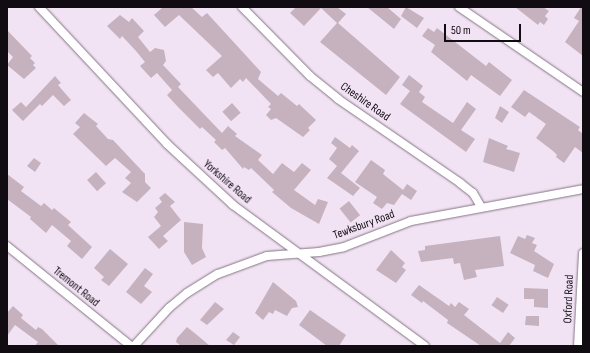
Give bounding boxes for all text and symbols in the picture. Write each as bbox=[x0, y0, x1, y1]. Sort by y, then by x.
scale bar bbox=[446, 16, 523, 42]
text: 50 m bbox=[451, 23, 471, 38]
street label: Cheshire Road bbox=[337, 80, 393, 124]
street label: Yorkshire Road bbox=[200, 157, 254, 207]
street label: Tewksbury Road bbox=[331, 207, 397, 243]
street label: Tremont Road bbox=[50, 264, 102, 310]
street label: Oxford Road bbox=[561, 274, 577, 324]

